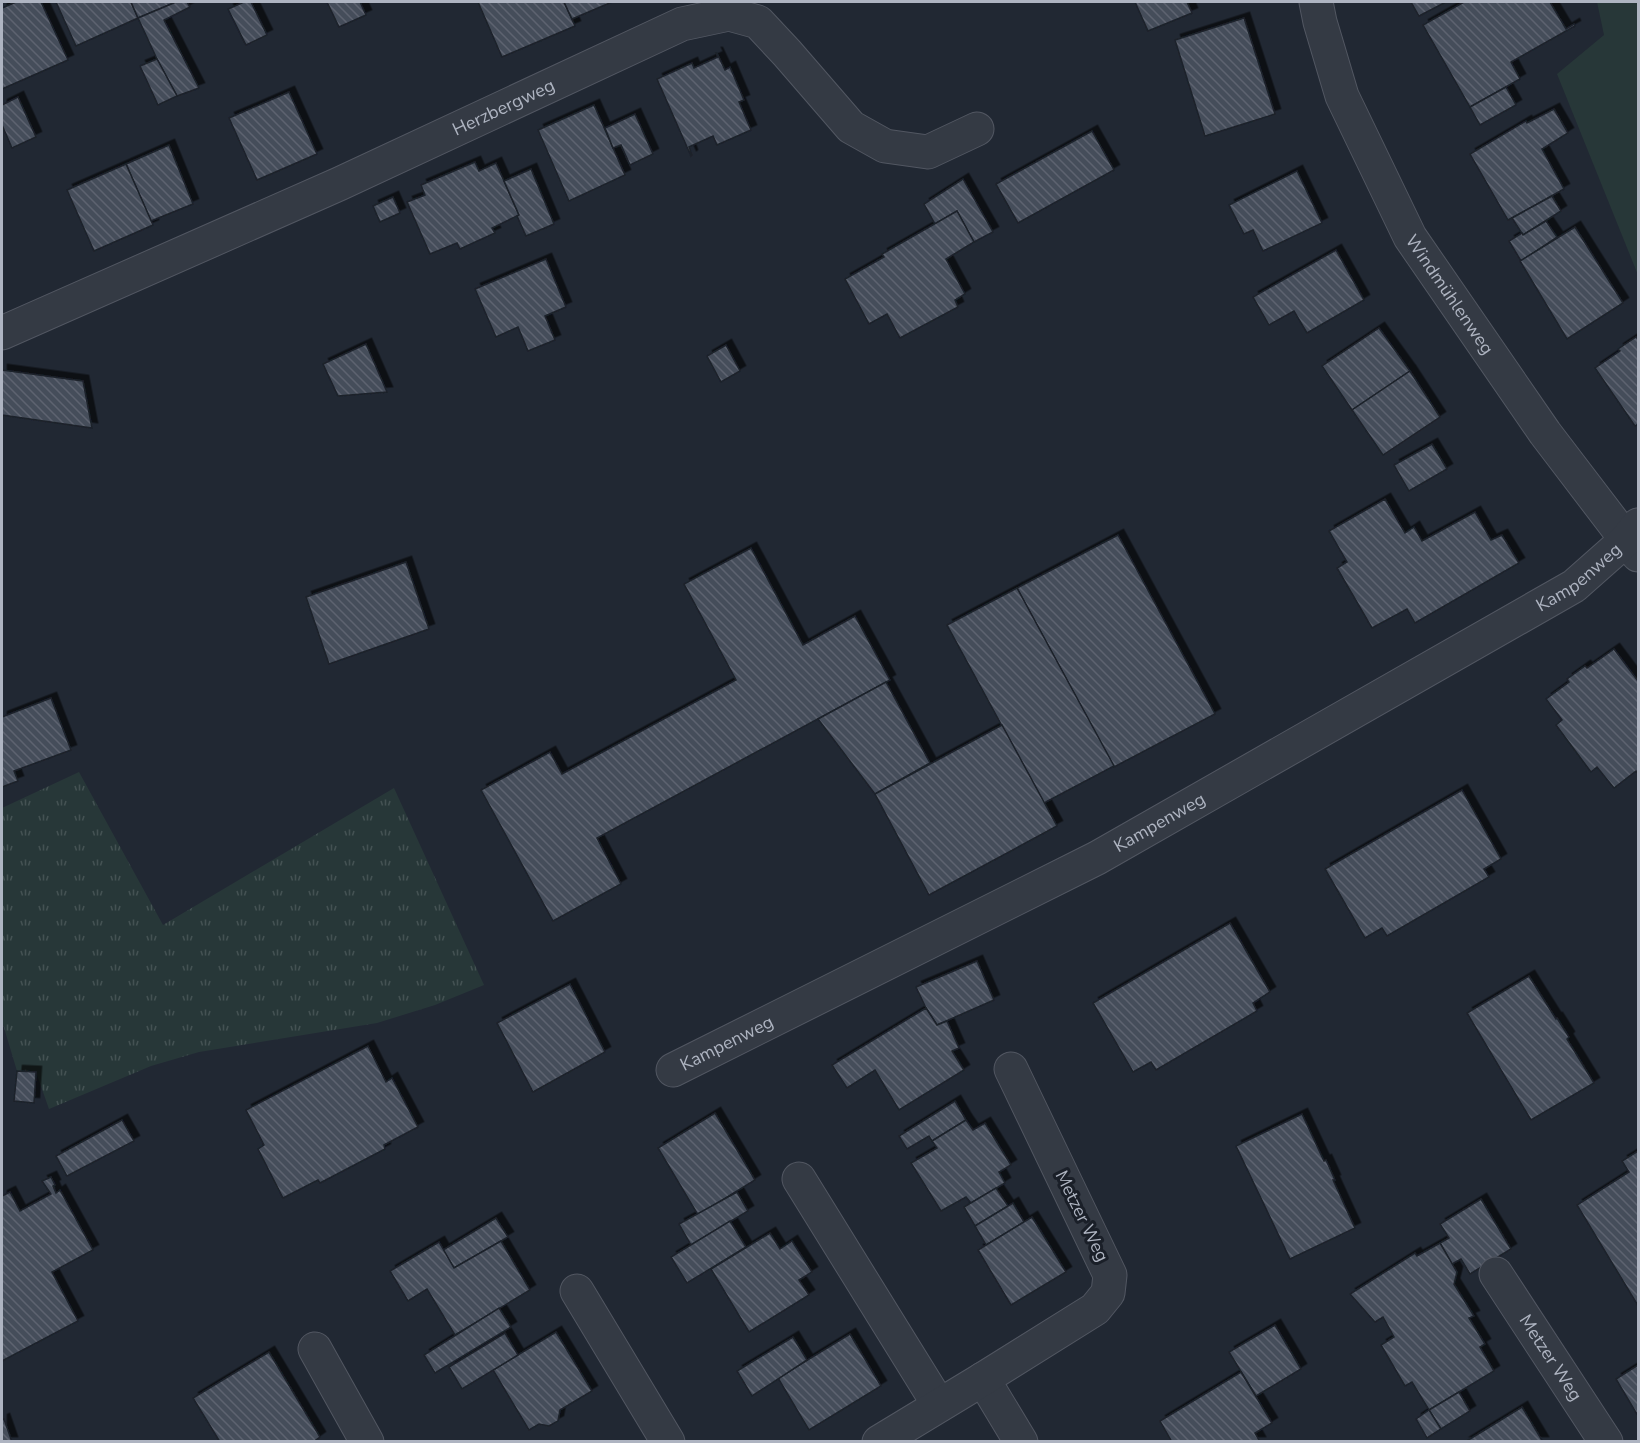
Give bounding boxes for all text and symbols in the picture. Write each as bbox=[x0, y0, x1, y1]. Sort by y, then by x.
street label: Herzbergweg bbox=[448, 73, 559, 141]
street label: Windmühlenweg bbox=[1400, 230, 1499, 359]
street label: Kampenweg bbox=[1532, 537, 1627, 617]
street label: Kampenweg bbox=[1109, 787, 1210, 858]
street label: Kampenweg bbox=[676, 1010, 777, 1077]
street label: Metzer Weg bbox=[1050, 1166, 1114, 1266]
street label: Metzer Weg bbox=[1514, 1310, 1588, 1406]

